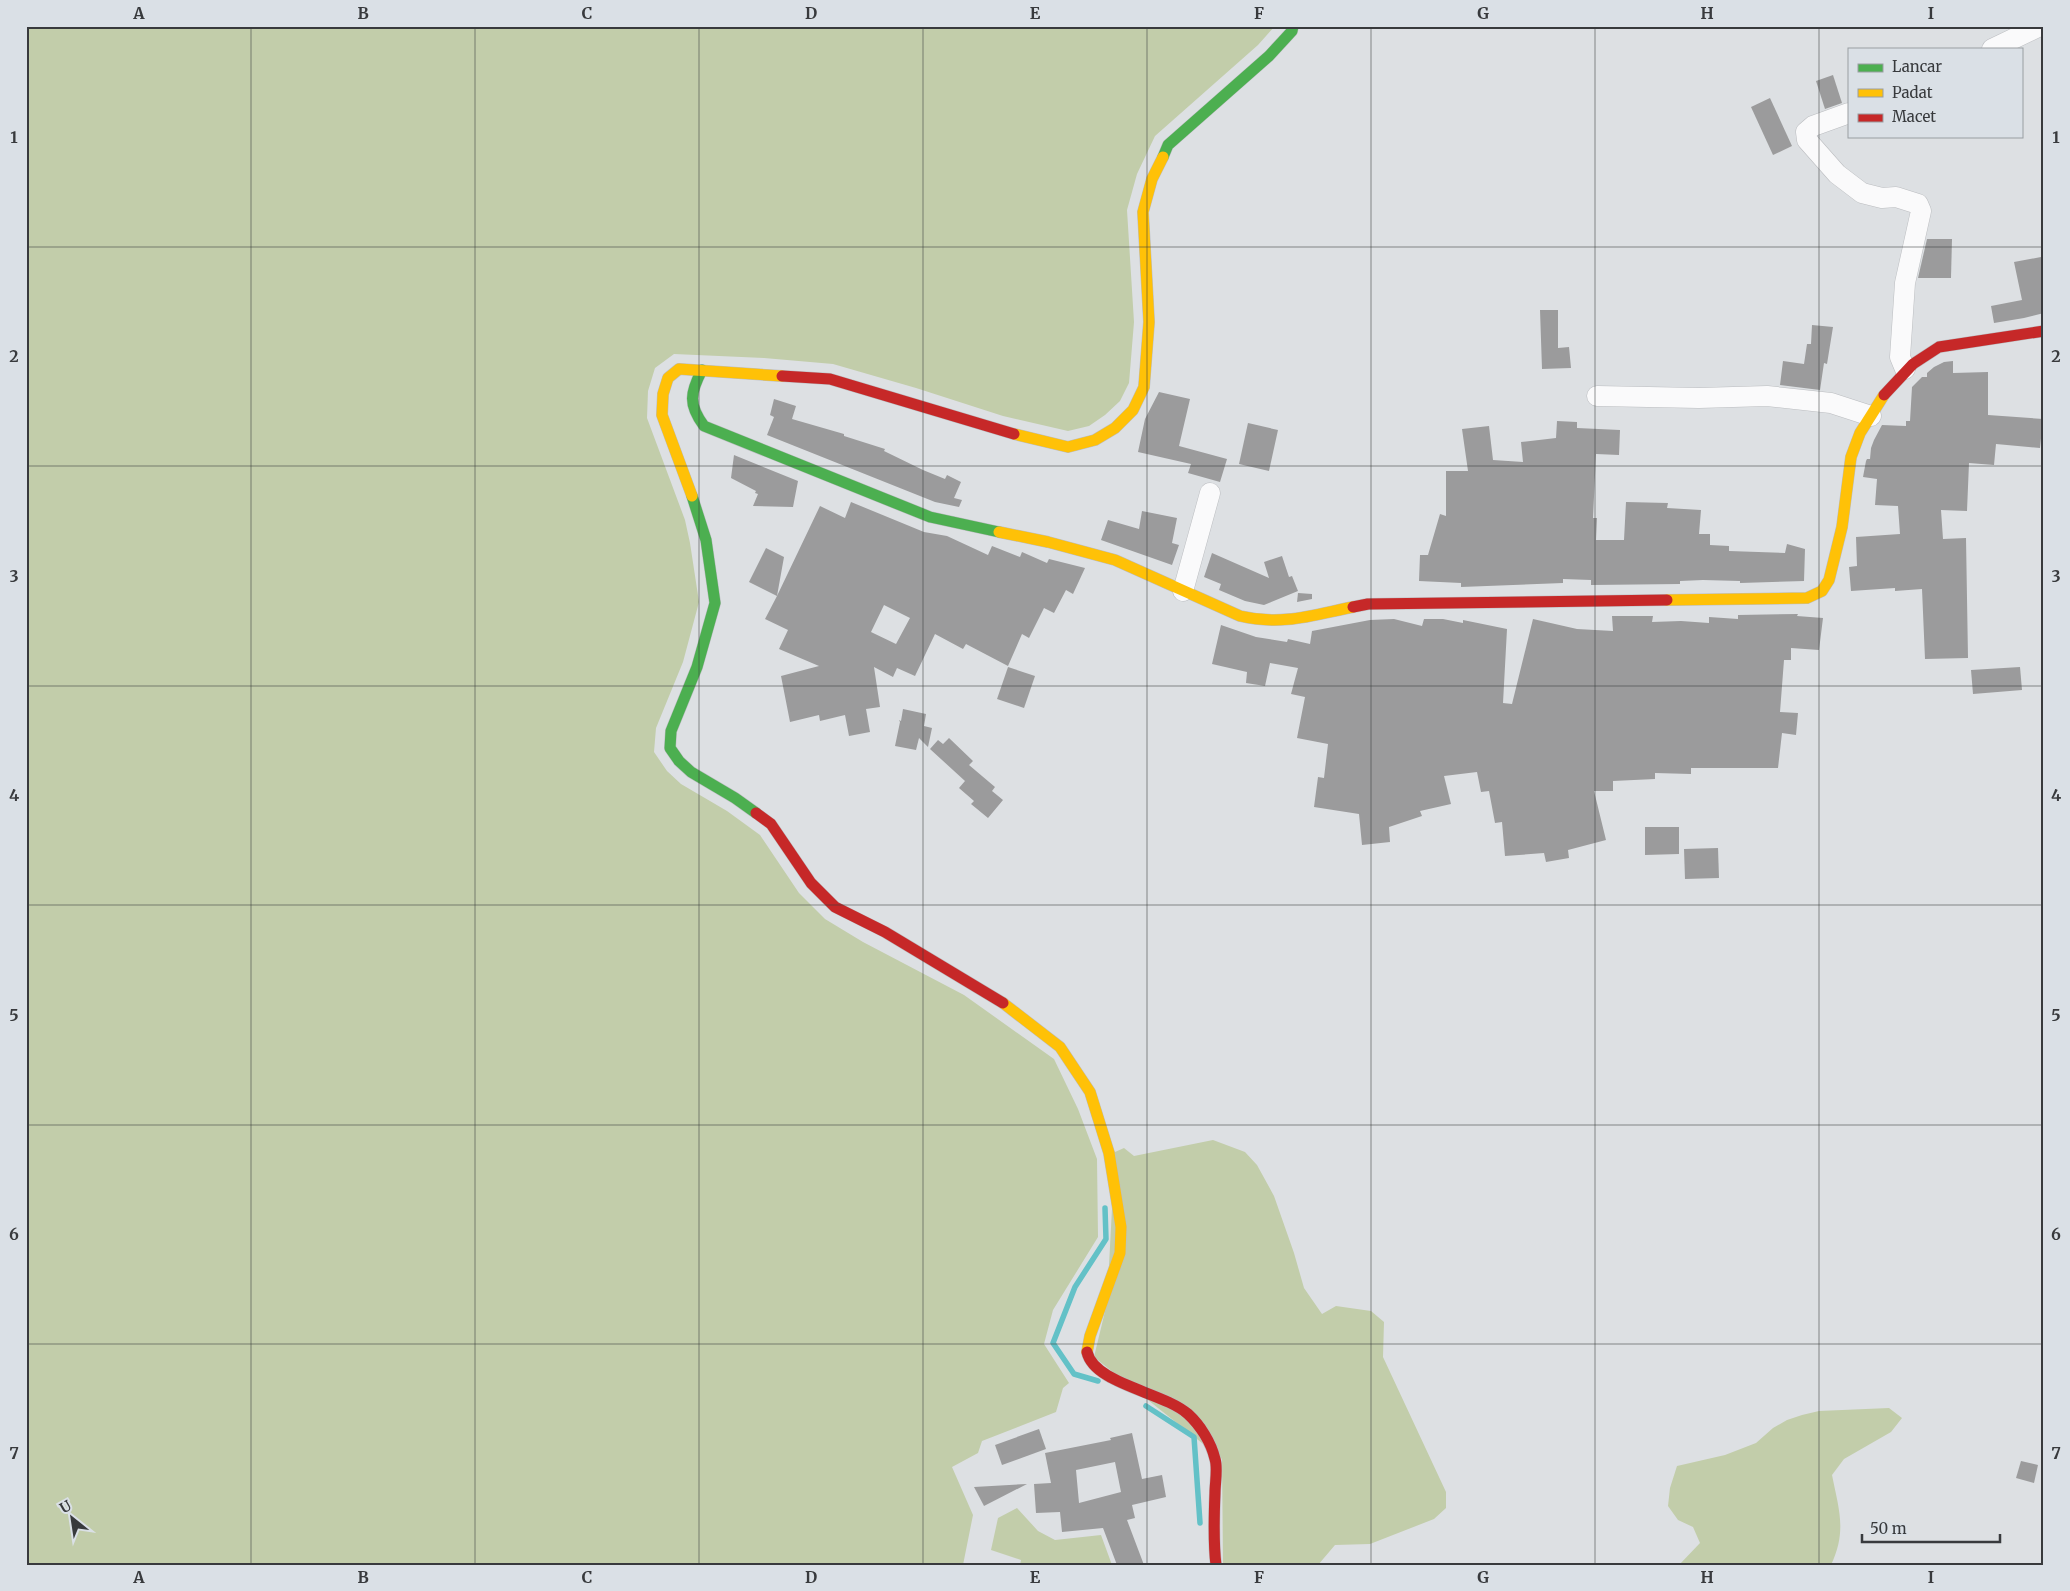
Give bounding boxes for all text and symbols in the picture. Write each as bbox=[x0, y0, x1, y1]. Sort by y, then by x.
text: A bbox=[132, 3, 145, 23]
text: B bbox=[357, 3, 369, 23]
text: C bbox=[582, 3, 592, 23]
text: D bbox=[805, 3, 817, 23]
text: E bbox=[1030, 3, 1041, 23]
text: F bbox=[1254, 3, 1264, 23]
text: G bbox=[1477, 3, 1489, 23]
text: H bbox=[1700, 3, 1714, 23]
text: I bbox=[1928, 3, 1934, 23]
legend bbox=[1848, 48, 2022, 138]
text: Lancar bbox=[1892, 57, 1942, 76]
text: Padat bbox=[1892, 83, 1933, 102]
text: Macet bbox=[1892, 107, 1936, 126]
text: 1 bbox=[10, 127, 18, 147]
text: 1 bbox=[2052, 127, 2060, 147]
text: 2 bbox=[9, 346, 19, 366]
text: 2 bbox=[2051, 346, 2061, 366]
text: 3 bbox=[9, 566, 19, 586]
text: 3 bbox=[2051, 566, 2061, 586]
text: 4 bbox=[9, 785, 19, 805]
text: 4 bbox=[2051, 785, 2061, 805]
text: 5 bbox=[9, 1005, 19, 1025]
text: 5 bbox=[2051, 1005, 2061, 1025]
text: 6 bbox=[9, 1224, 19, 1244]
text: 6 bbox=[2051, 1224, 2061, 1244]
text: 7 bbox=[9, 1443, 19, 1463]
text: 7 bbox=[2051, 1443, 2061, 1463]
north arrow bbox=[48, 1494, 98, 1544]
text: U bbox=[56, 1496, 75, 1517]
scale bar bbox=[1862, 1511, 2000, 1543]
text: 50 m bbox=[1870, 1519, 1907, 1538]
text: A bbox=[132, 1567, 145, 1587]
text: B bbox=[357, 1567, 369, 1587]
text: C bbox=[582, 1567, 592, 1587]
text: D bbox=[805, 1567, 817, 1587]
text: E bbox=[1030, 1567, 1041, 1587]
text: F bbox=[1254, 1567, 1264, 1587]
text: G bbox=[1477, 1567, 1489, 1587]
text: H bbox=[1700, 1567, 1714, 1587]
text: I bbox=[1928, 1567, 1934, 1587]

